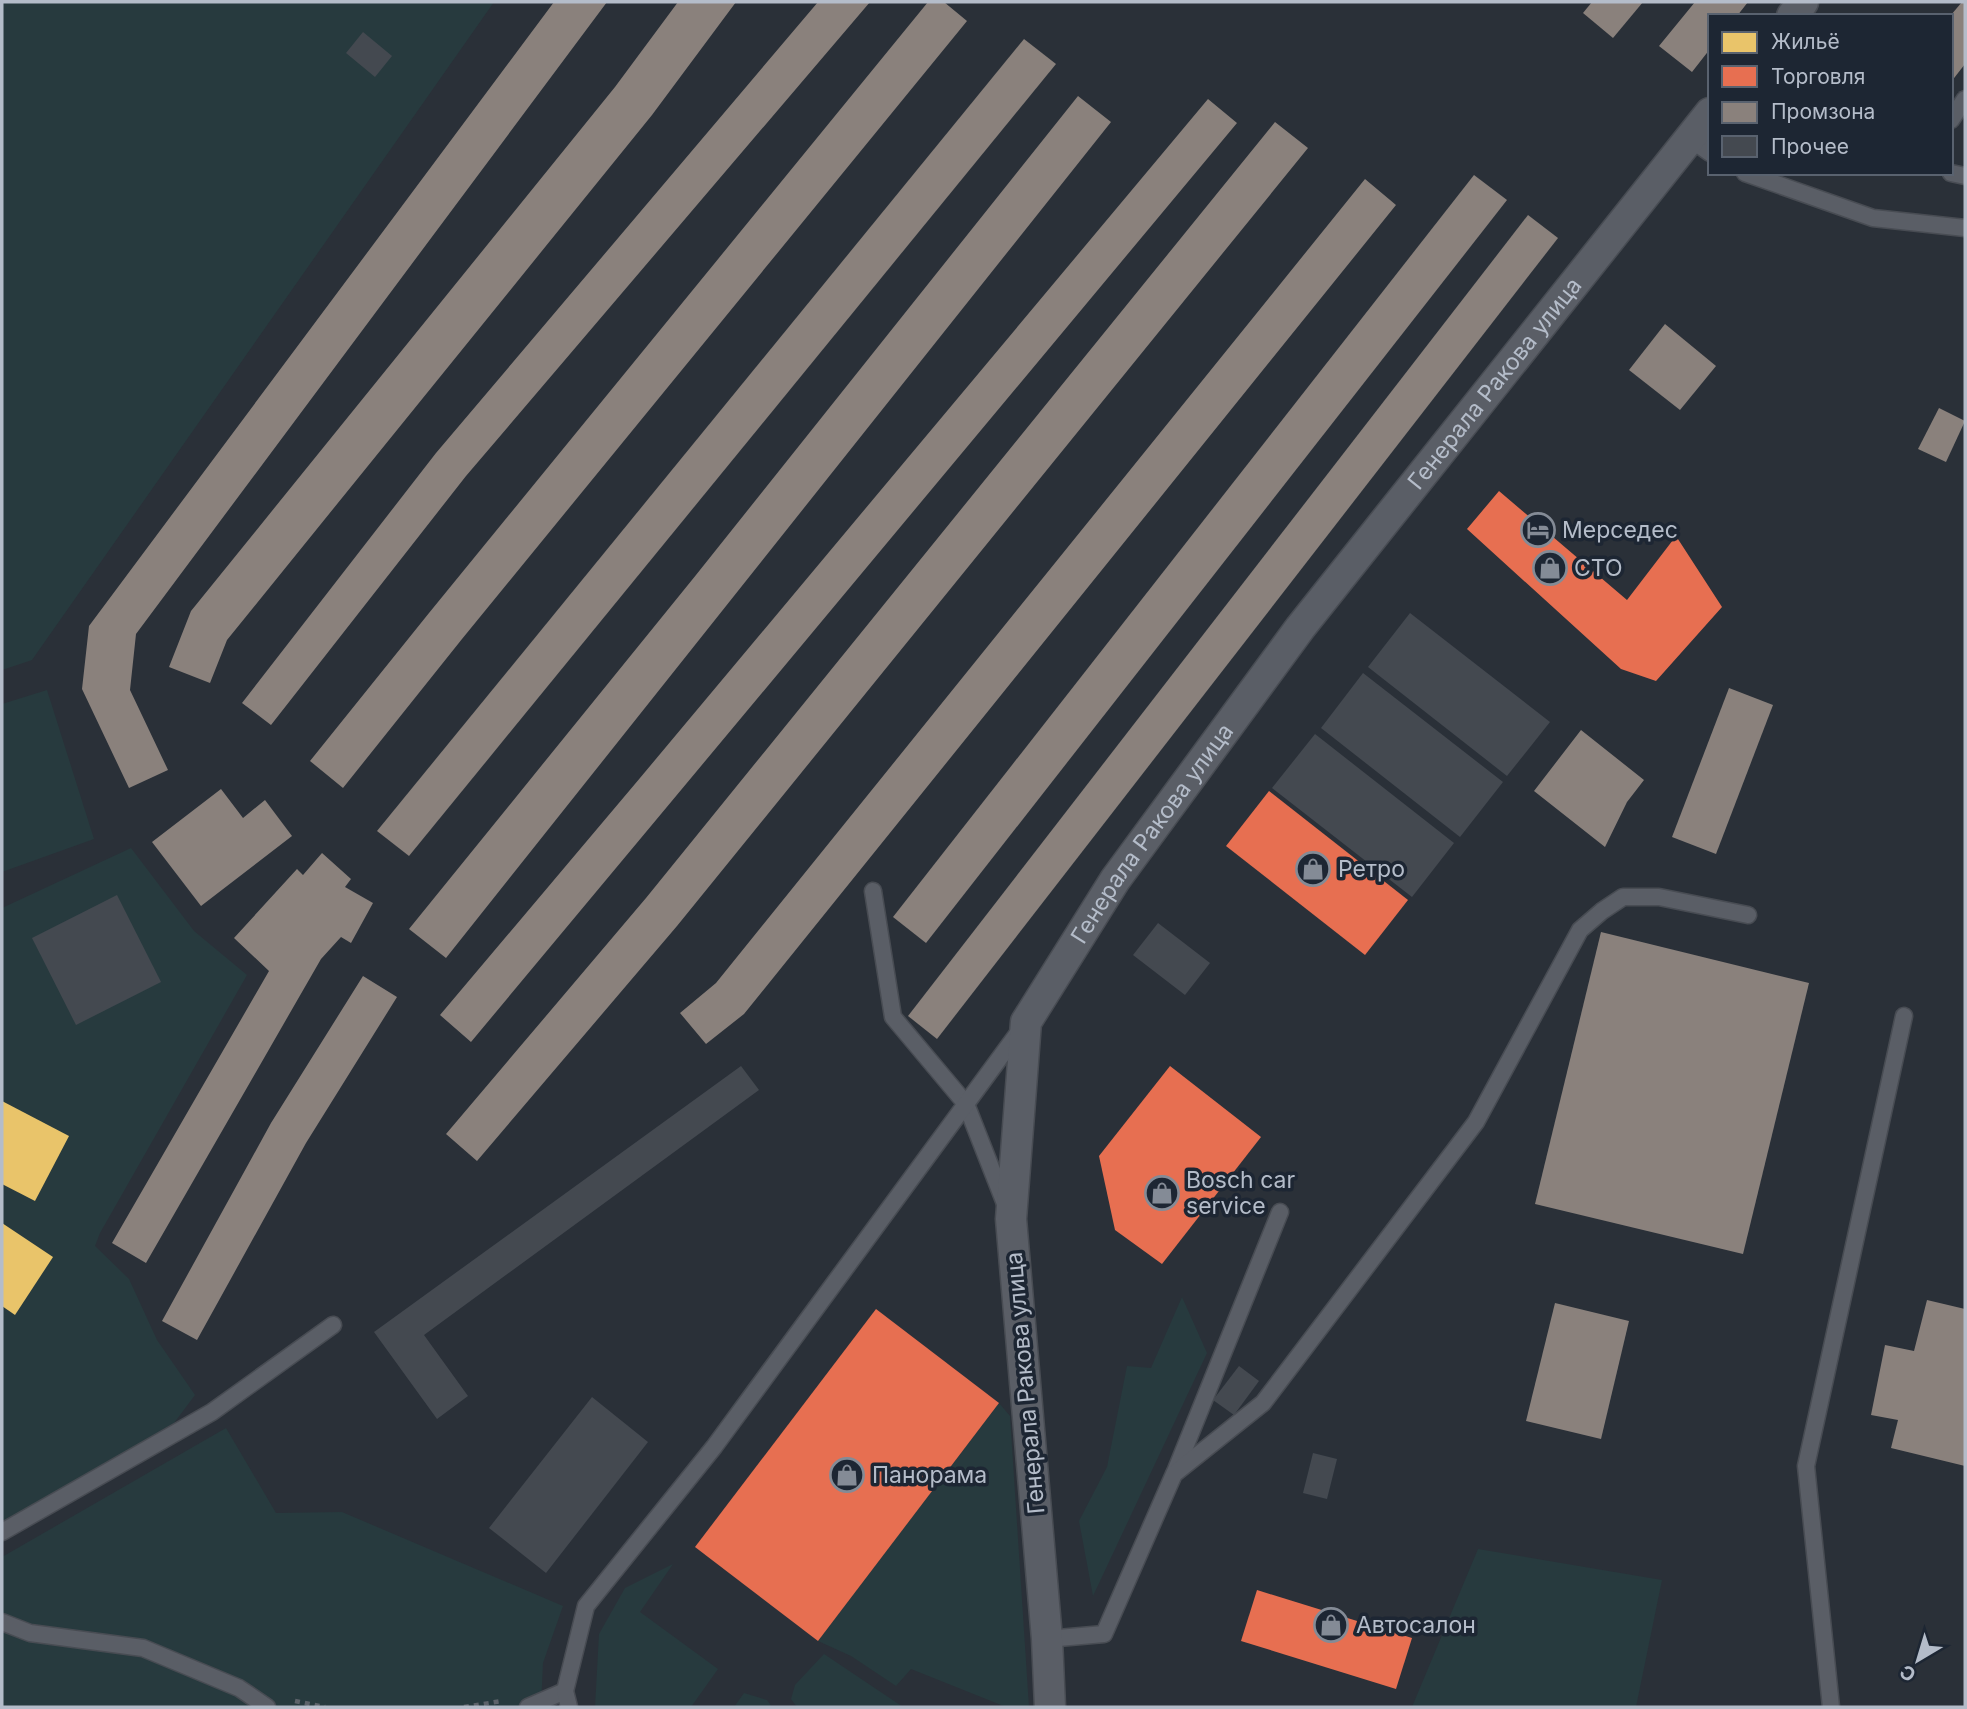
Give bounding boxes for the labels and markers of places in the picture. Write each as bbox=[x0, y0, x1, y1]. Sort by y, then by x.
hotel icon: Мерседес bbox=[1519, 511, 1557, 549]
place label: Мерседес bbox=[1562, 516, 1678, 544]
shop icon: СТО bbox=[1531, 549, 1569, 587]
place label: СТО bbox=[1574, 554, 1623, 582]
shop icon: Ретро bbox=[1294, 850, 1332, 888]
place label: Ретро bbox=[1338, 855, 1405, 883]
place label: Bosch car service bbox=[1186, 1166, 1295, 1220]
shop icon: Bosch car service bbox=[1143, 1174, 1181, 1212]
shop icon: Панорама bbox=[828, 1456, 866, 1494]
place label: Панорама bbox=[872, 1461, 987, 1489]
shop icon: Автосалон bbox=[1312, 1606, 1350, 1644]
place label: Автосалон bbox=[1356, 1611, 1476, 1639]

